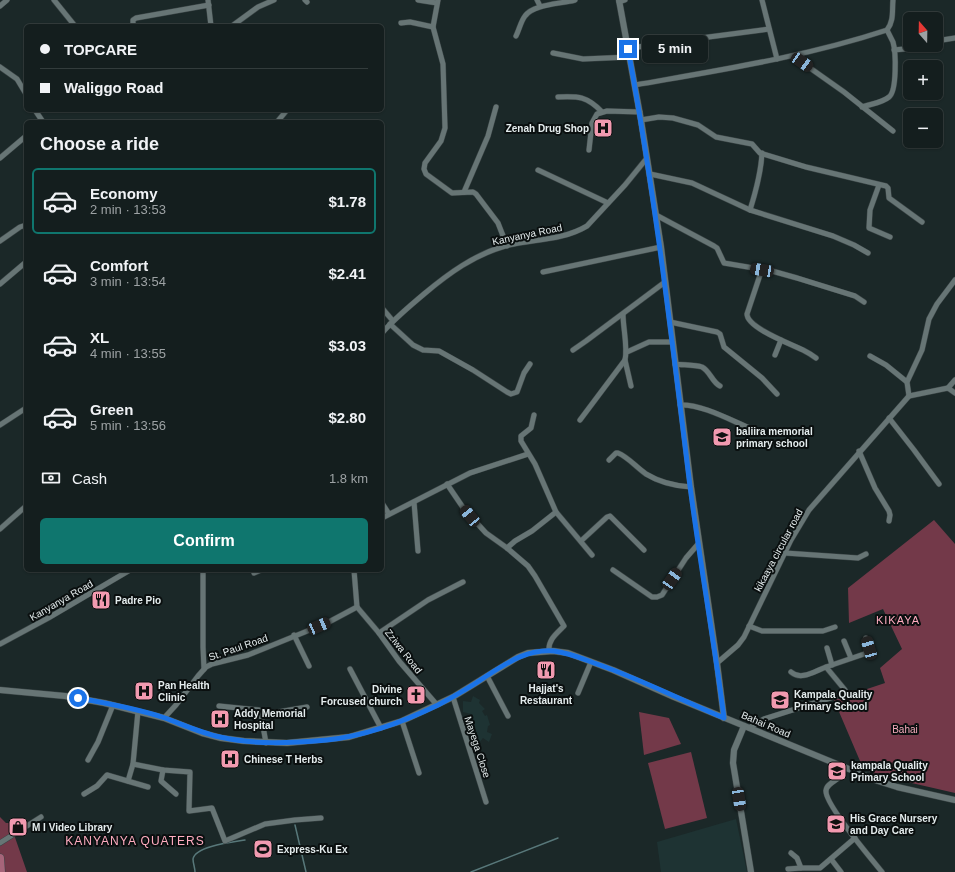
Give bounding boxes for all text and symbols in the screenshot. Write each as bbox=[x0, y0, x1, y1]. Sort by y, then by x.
north arrow bbox=[903, 12, 943, 52]
map controls bbox=[903, 12, 943, 148]
callout: 5 min bbox=[642, 35, 708, 63]
route end bbox=[619, 40, 637, 58]
text: TOPCARE bbox=[64, 41, 137, 58]
text: 5 min bbox=[658, 41, 692, 56]
car bbox=[789, 50, 815, 74]
button: + bbox=[903, 60, 943, 100]
text: Waliggo Road bbox=[64, 79, 163, 96]
button: − bbox=[903, 108, 943, 148]
hospital icon: Zenah Drug Shop bbox=[592, 117, 614, 139]
place label: Zenah Drug Shop bbox=[506, 123, 589, 134]
text: Choose a ride bbox=[40, 134, 159, 154]
icon: car bbox=[42, 183, 78, 219]
text: Economy bbox=[90, 185, 158, 202]
text: $1.78 bbox=[328, 193, 366, 210]
text: 2 min · 13:53 bbox=[90, 202, 166, 217]
street label: Kanyanya Road bbox=[491, 222, 563, 247]
icon: car bbox=[42, 255, 78, 291]
text: Comfort bbox=[90, 257, 148, 274]
car bbox=[749, 262, 775, 278]
text: $2.41 bbox=[328, 265, 366, 282]
text: 3 min · 13:54 bbox=[90, 274, 166, 289]
icon: car bbox=[42, 327, 78, 363]
text: XL bbox=[90, 329, 109, 346]
text: $3.03 bbox=[328, 337, 366, 354]
text: 4 min · 13:55 bbox=[90, 346, 166, 361]
icon: car bbox=[42, 399, 78, 435]
text: Green bbox=[90, 401, 133, 418]
text: $2.80 bbox=[328, 409, 366, 426]
text: 5 min · 13:56 bbox=[90, 418, 166, 433]
school or university icon: baliira memorial primary school bbox=[711, 426, 733, 448]
place label: baliira memorial primary school bbox=[736, 426, 813, 449]
icon: cash bbox=[40, 467, 62, 489]
text: Cash bbox=[72, 470, 107, 487]
text: 1.8 km bbox=[329, 471, 368, 486]
car bbox=[458, 503, 482, 529]
street label: kikaaya circular road bbox=[752, 507, 805, 593]
button: Confirm bbox=[40, 518, 368, 564]
car bbox=[660, 566, 684, 592]
street label: Kanyanya Road bbox=[28, 578, 95, 623]
restaurant icon: Padre Pio bbox=[90, 589, 112, 611]
place label: Padre Pio bbox=[115, 595, 161, 606]
district label: KIKAYA bbox=[876, 614, 920, 626]
car bbox=[306, 616, 332, 636]
street label: Zziwa Road bbox=[383, 627, 424, 676]
street label: St. Paul Road bbox=[207, 632, 269, 663]
car bbox=[860, 635, 878, 661]
restaurant icon: Hajjat's Restaurant bbox=[535, 659, 557, 681]
hospital icon: Pan Health Clinic bbox=[133, 680, 155, 702]
place label: Pan Health Clinic bbox=[158, 680, 210, 703]
place label: Hajjat's Restaurant bbox=[520, 683, 573, 706]
place label: Divine Forcused church bbox=[321, 684, 402, 707]
church icon: Divine Forcused church bbox=[405, 684, 427, 706]
route start bbox=[69, 689, 87, 707]
school or university icon: Kampala Quality Primary School bbox=[769, 689, 791, 711]
place label: Kampala Quality Primary School bbox=[794, 689, 873, 712]
hospital icon: Addy Memorial Hospital bbox=[209, 708, 231, 730]
place label: Addy Memorial Hospital bbox=[234, 708, 306, 731]
street label: Bahai Road bbox=[740, 709, 792, 740]
street label: Mayega Close bbox=[462, 715, 493, 780]
park label: Bahai bbox=[892, 724, 918, 735]
hospital icon: Chinese T Herbs bbox=[219, 748, 241, 770]
place label: Chinese T Herbs bbox=[244, 754, 323, 765]
school or university icon: kampala Quality Primary School bbox=[826, 760, 848, 782]
place label: kampala Quality Primary School bbox=[851, 760, 928, 783]
car bbox=[731, 786, 747, 812]
school or university icon: His Grace Nursery and Day Care bbox=[825, 813, 847, 835]
place label: His Grace Nursery and Day Care bbox=[850, 813, 938, 836]
shop icon: M I Video Library bbox=[7, 816, 29, 838]
place label: M I Video Library bbox=[32, 822, 113, 833]
district label: KANYANYA QUATERS bbox=[65, 834, 205, 848]
sports icon: Express-Ku Ex bbox=[252, 838, 274, 860]
place label: Express-Ku Ex bbox=[277, 844, 348, 855]

